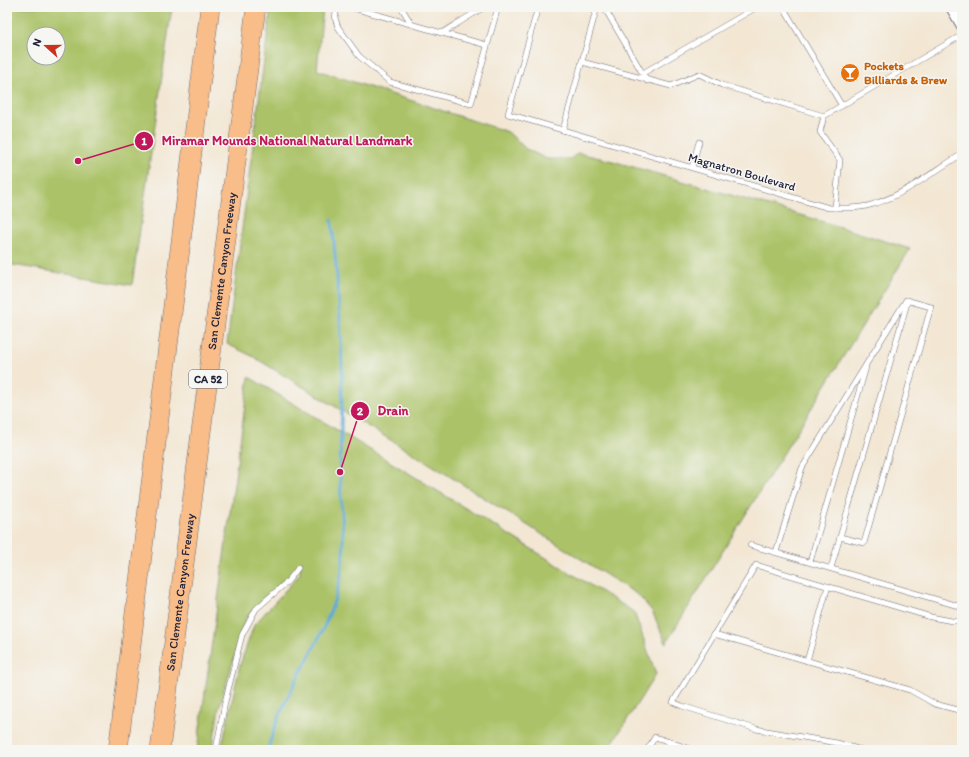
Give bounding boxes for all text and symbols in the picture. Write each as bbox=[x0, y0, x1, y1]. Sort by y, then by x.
north arrow bbox=[26, 26, 66, 66]
text: N bbox=[30, 37, 45, 48]
place label: Pockets Billiards & Brew bbox=[864, 59, 948, 87]
bar icon: Pockets Billiards & Brew bbox=[839, 62, 861, 84]
callout: Miramar Mounds National Natural Landmark bbox=[134, 128, 420, 153]
text: Miramar Mounds National Natural Landmark bbox=[162, 133, 413, 148]
text: 1 bbox=[141, 134, 147, 148]
street label: Magnatron Boulevard bbox=[687, 150, 798, 194]
street label: San Clemente Canyon Freeway bbox=[205, 191, 239, 351]
road number: CA 52 bbox=[189, 370, 227, 388]
callout: Drain bbox=[350, 398, 417, 423]
text: Drain bbox=[378, 403, 409, 418]
text: 2 bbox=[357, 404, 364, 418]
street label: San Clemente Canyon Freeway bbox=[163, 512, 198, 672]

